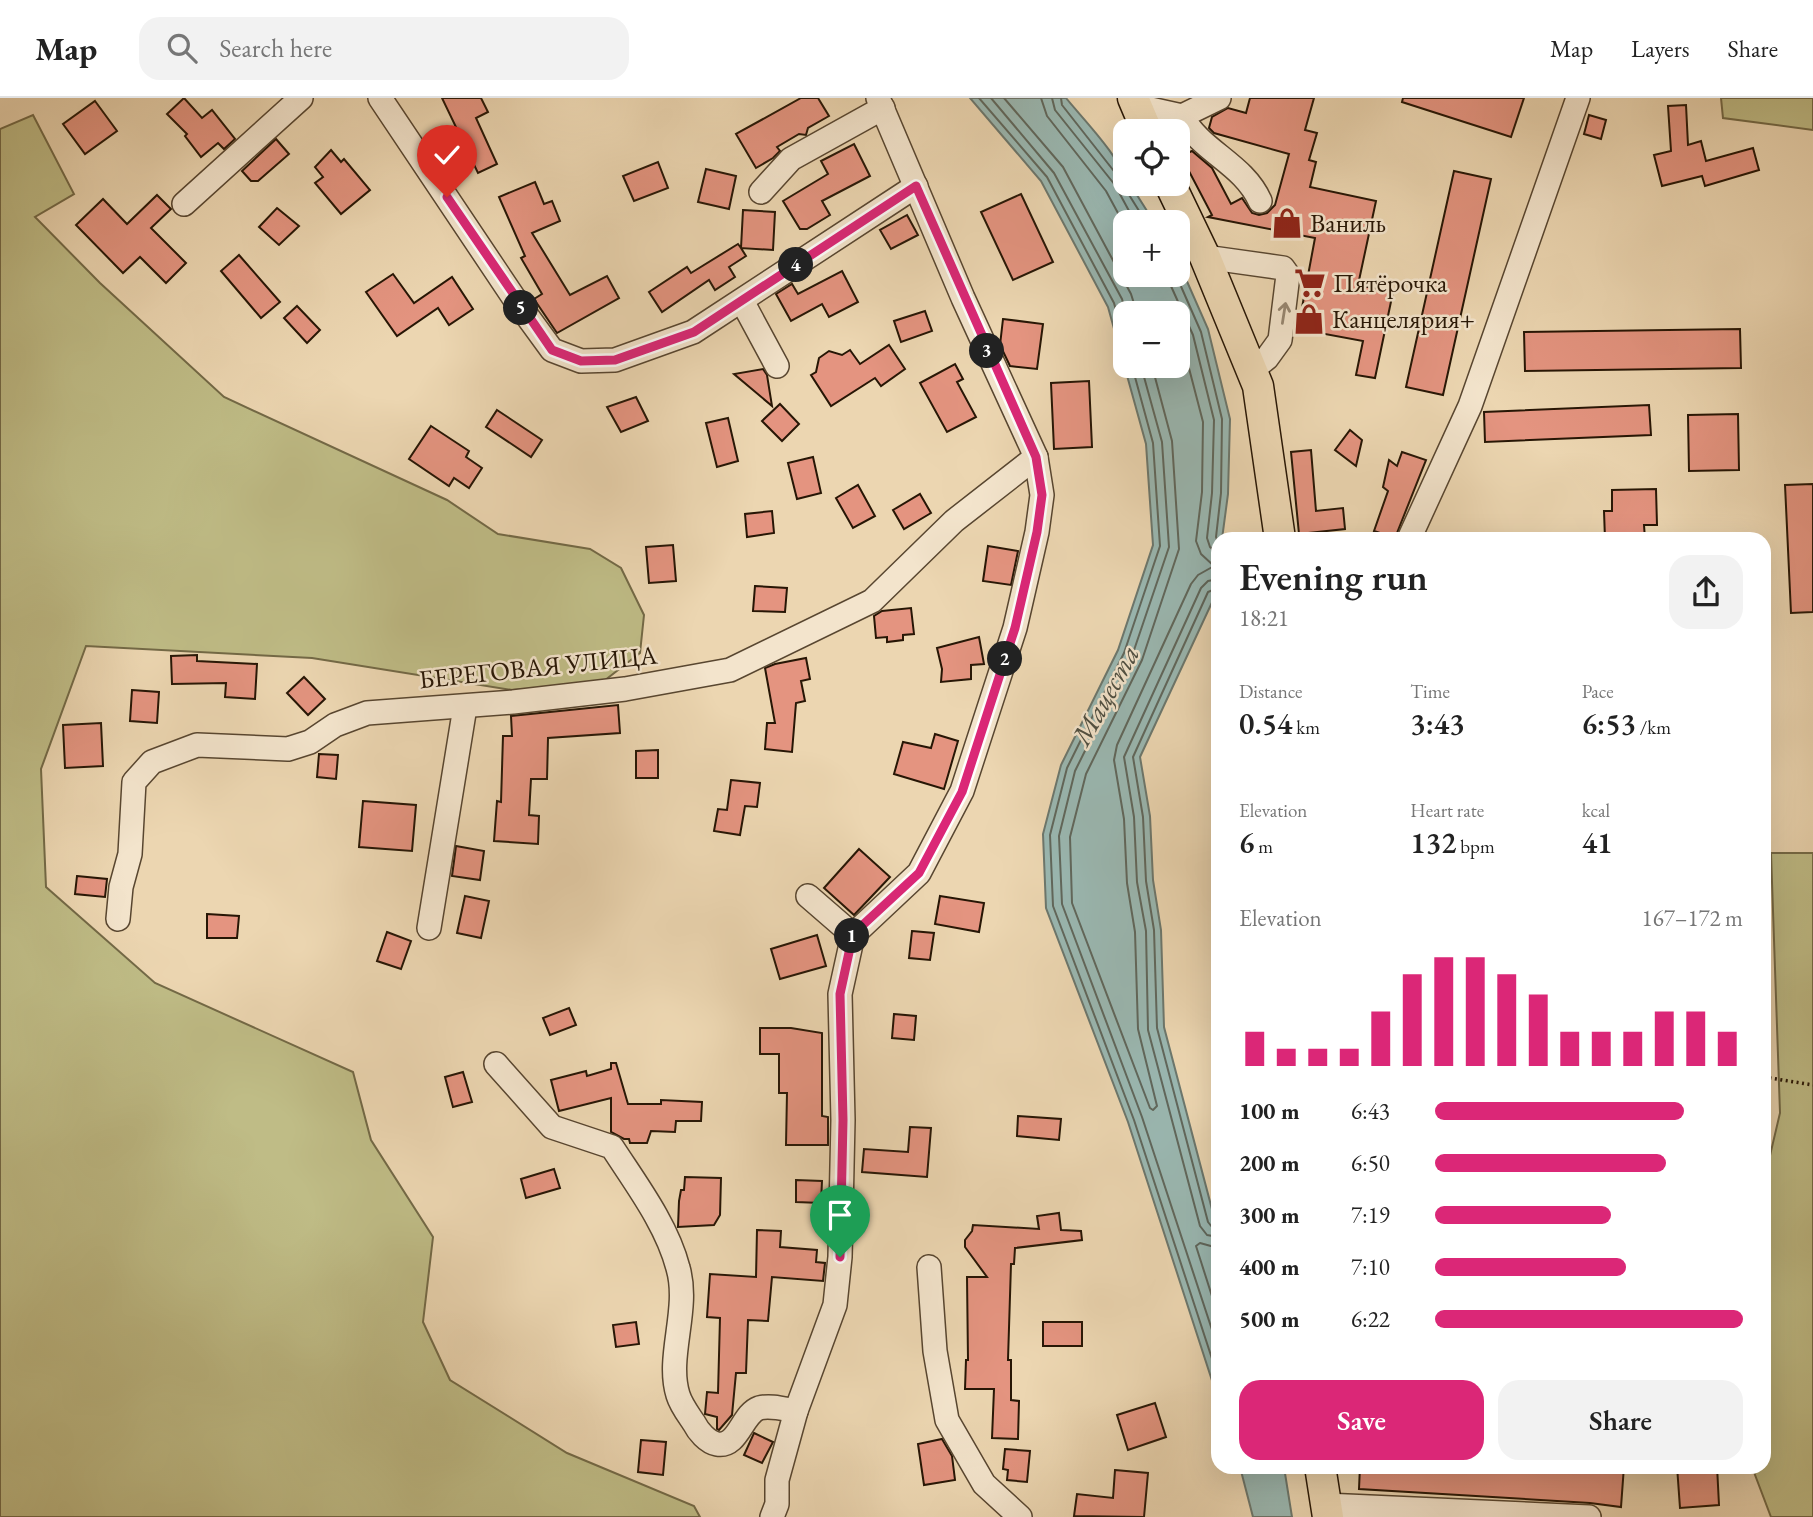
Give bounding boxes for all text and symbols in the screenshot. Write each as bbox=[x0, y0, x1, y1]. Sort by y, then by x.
search box bbox=[139, 17, 629, 80]
text: Map bbox=[35, 27, 97, 70]
icon: search bbox=[163, 29, 201, 67]
text: Search here bbox=[219, 31, 332, 65]
text: Map bbox=[1550, 33, 1593, 64]
text: Layers bbox=[1631, 33, 1690, 64]
text: Share bbox=[1728, 33, 1778, 64]
map controls bbox=[1113, 119, 1190, 378]
button: locate bbox=[1113, 119, 1190, 196]
pin bbox=[417, 125, 477, 197]
icon: check bbox=[428, 136, 466, 174]
shop icon: Ваниль bbox=[1270, 206, 1304, 240]
place label: Ваниль bbox=[1310, 206, 1386, 240]
button: + bbox=[1113, 210, 1190, 287]
pin: 4 bbox=[778, 248, 814, 282]
text: 4 bbox=[790, 252, 801, 277]
supermarket icon: Пятёрочка bbox=[1293, 266, 1327, 300]
place label: Пятёрочка bbox=[1333, 266, 1448, 300]
pin: 5 bbox=[504, 290, 538, 326]
text: 5 bbox=[515, 295, 526, 320]
button: − bbox=[1113, 301, 1190, 378]
one-way arrow bbox=[1278, 302, 1291, 325]
shop icon: Канцелярия+ bbox=[1292, 302, 1326, 336]
place label: Канцелярия+ bbox=[1332, 302, 1475, 336]
pin: 3 bbox=[970, 334, 1004, 368]
text: 3 bbox=[981, 338, 992, 363]
text: Evening run bbox=[1239, 552, 1428, 601]
button: share bbox=[1669, 555, 1743, 629]
text: 18:21 bbox=[1239, 603, 1289, 633]
street label: БЕРЕГОВАЯ УЛИЦА bbox=[417, 637, 660, 696]
water label: Мацеста bbox=[1062, 639, 1147, 753]
pin: 2 bbox=[988, 642, 1023, 676]
text: 2 bbox=[999, 646, 1010, 671]
text: Distance bbox=[1239, 679, 1302, 704]
text: Time bbox=[1410, 679, 1450, 704]
text: Pace bbox=[1582, 679, 1614, 704]
text: 0.54 bbox=[1239, 704, 1292, 743]
text: 3:43 bbox=[1410, 704, 1465, 743]
text: 6:53 bbox=[1582, 704, 1636, 743]
text: km bbox=[1292, 715, 1320, 740]
text: /km bbox=[1636, 715, 1671, 740]
text: Elevation bbox=[1239, 798, 1307, 823]
text: Heart rate bbox=[1410, 798, 1484, 823]
text: kcal bbox=[1582, 798, 1610, 823]
text: 6 bbox=[1239, 823, 1254, 862]
text: 132 bbox=[1410, 823, 1457, 862]
text: 41 bbox=[1582, 823, 1612, 862]
text: m bbox=[1254, 834, 1273, 859]
text: bpm bbox=[1457, 834, 1495, 859]
text: Elevation bbox=[1239, 903, 1322, 933]
text: 167–172 m bbox=[1642, 903, 1743, 933]
pin: 1 bbox=[834, 918, 870, 954]
text: 1 bbox=[846, 923, 857, 948]
text: 100 m bbox=[1239, 1096, 1300, 1126]
text: 6:43 bbox=[1351, 1096, 1390, 1126]
text: 200 m bbox=[1239, 1148, 1300, 1178]
text: 6:50 bbox=[1351, 1148, 1390, 1178]
pin bbox=[810, 1185, 870, 1257]
icon: arrive bbox=[821, 1196, 859, 1234]
text: 300 m bbox=[1239, 1200, 1300, 1230]
text: 7:19 bbox=[1351, 1200, 1390, 1230]
text: 400 m bbox=[1239, 1252, 1300, 1282]
text: 7:10 bbox=[1351, 1252, 1390, 1282]
text: 500 m bbox=[1239, 1304, 1300, 1334]
text: 6:22 bbox=[1351, 1304, 1390, 1334]
button: Save bbox=[1239, 1380, 1484, 1460]
button: Share bbox=[1498, 1380, 1743, 1460]

